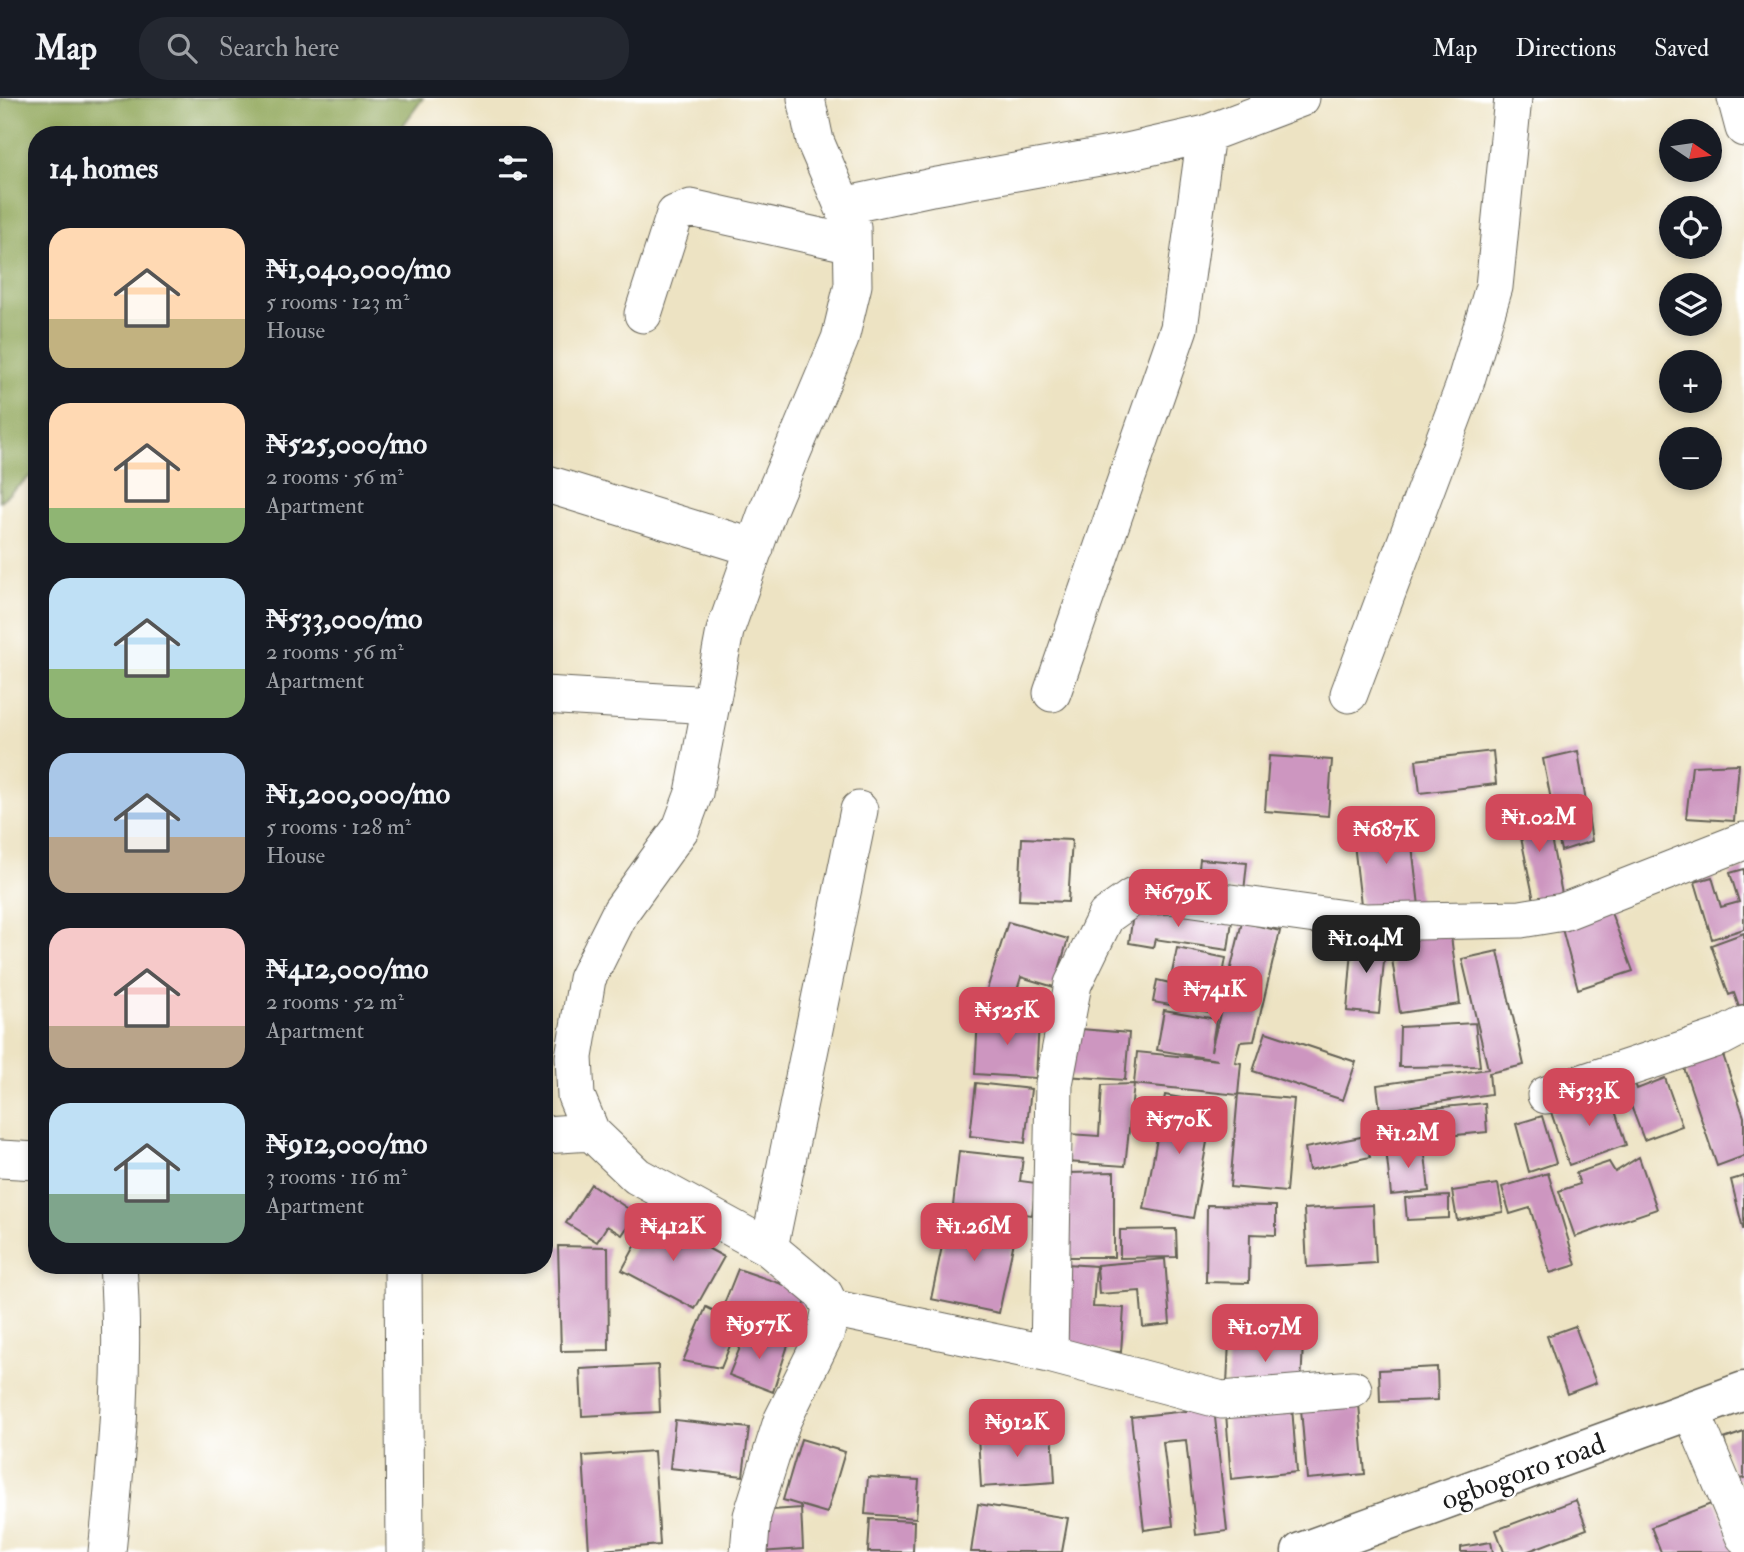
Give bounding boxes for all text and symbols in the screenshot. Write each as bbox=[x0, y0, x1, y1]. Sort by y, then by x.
search box bbox=[139, 17, 629, 80]
text: Map bbox=[35, 28, 97, 69]
icon: search bbox=[163, 29, 201, 67]
text: Search here bbox=[219, 32, 339, 64]
text: Map bbox=[1432, 33, 1477, 64]
text: Directions bbox=[1515, 33, 1616, 64]
text: Saved bbox=[1654, 33, 1709, 64]
north arrow bbox=[1659, 119, 1722, 182]
map controls bbox=[1659, 119, 1722, 490]
icon: filters bbox=[494, 149, 532, 187]
text: 14 homes bbox=[49, 150, 158, 187]
button: locate bbox=[1659, 196, 1722, 259]
text: ₦1,040,000/mo bbox=[266, 250, 451, 287]
icon: home bbox=[105, 256, 189, 340]
button: layers bbox=[1659, 273, 1722, 336]
text: 5 rooms · 123 m² bbox=[266, 287, 409, 316]
text: House bbox=[266, 316, 325, 345]
button: + bbox=[1659, 350, 1722, 413]
text: ₦525,000/mo bbox=[266, 425, 427, 462]
button: − bbox=[1659, 427, 1722, 490]
icon: home bbox=[105, 431, 189, 515]
text: 2 rooms · 56 m² bbox=[266, 462, 404, 491]
text: Apartment bbox=[266, 491, 364, 520]
text: ₦533,000/mo bbox=[266, 600, 423, 637]
icon: home bbox=[105, 606, 189, 690]
text: 2 rooms · 56 m² bbox=[266, 637, 404, 666]
text: Apartment bbox=[266, 666, 364, 695]
text: ₦1,200,000/mo bbox=[266, 775, 450, 812]
icon: home bbox=[105, 781, 189, 865]
pin: ₦1.02M bbox=[1482, 794, 1596, 854]
text: ₦1.02M bbox=[1502, 802, 1577, 831]
pin: ₦687K bbox=[1337, 806, 1435, 866]
text: 5 rooms · 128 m² bbox=[266, 812, 411, 841]
text: ₦687K bbox=[1353, 814, 1419, 843]
text: House bbox=[266, 841, 325, 870]
pin: ₦679K bbox=[1129, 870, 1227, 929]
text: ₦679K bbox=[1145, 877, 1211, 906]
pin: ₦1.04M bbox=[1309, 916, 1423, 975]
text: ₦1.04M bbox=[1328, 923, 1404, 952]
text: ₦412,000/mo bbox=[266, 950, 428, 987]
icon: home bbox=[105, 956, 189, 1040]
pin: ₦741K bbox=[1166, 967, 1264, 1026]
text: ₦741K bbox=[1183, 974, 1247, 1003]
text: 2 rooms · 52 m² bbox=[266, 987, 404, 1016]
pin: ₦525K bbox=[958, 988, 1056, 1047]
text: ₦525K bbox=[975, 995, 1039, 1024]
text: Apartment bbox=[266, 1016, 364, 1045]
pin: ₦533K bbox=[1540, 1068, 1638, 1128]
text: ₦533K bbox=[1559, 1076, 1619, 1105]
pin: ₦570K bbox=[1130, 1096, 1228, 1156]
text: ₦570K bbox=[1146, 1104, 1212, 1133]
pin: ₦1.2M bbox=[1359, 1110, 1457, 1170]
text: ₦1.2M bbox=[1376, 1118, 1440, 1147]
text: ₦912,000/mo bbox=[266, 1125, 428, 1162]
icon: home bbox=[105, 1131, 189, 1215]
text: 3 rooms · 116 m² bbox=[266, 1162, 407, 1191]
text: Apartment bbox=[266, 1191, 364, 1220]
pin: ₦412K bbox=[624, 1204, 722, 1263]
pin: ₦1.26M bbox=[917, 1204, 1031, 1263]
text: ₦412K bbox=[641, 1211, 705, 1240]
text: ₦1.26M bbox=[937, 1211, 1011, 1240]
pin: ₦957K bbox=[710, 1302, 808, 1361]
pin: ₦1.07M bbox=[1208, 1304, 1322, 1364]
text: ₦957K bbox=[726, 1309, 792, 1338]
text: ₦1.07M bbox=[1228, 1312, 1302, 1341]
pin: ₦912K bbox=[968, 1400, 1066, 1459]
text: ₦912K bbox=[985, 1407, 1049, 1436]
street label: ogbogoro road bbox=[1436, 1425, 1610, 1519]

